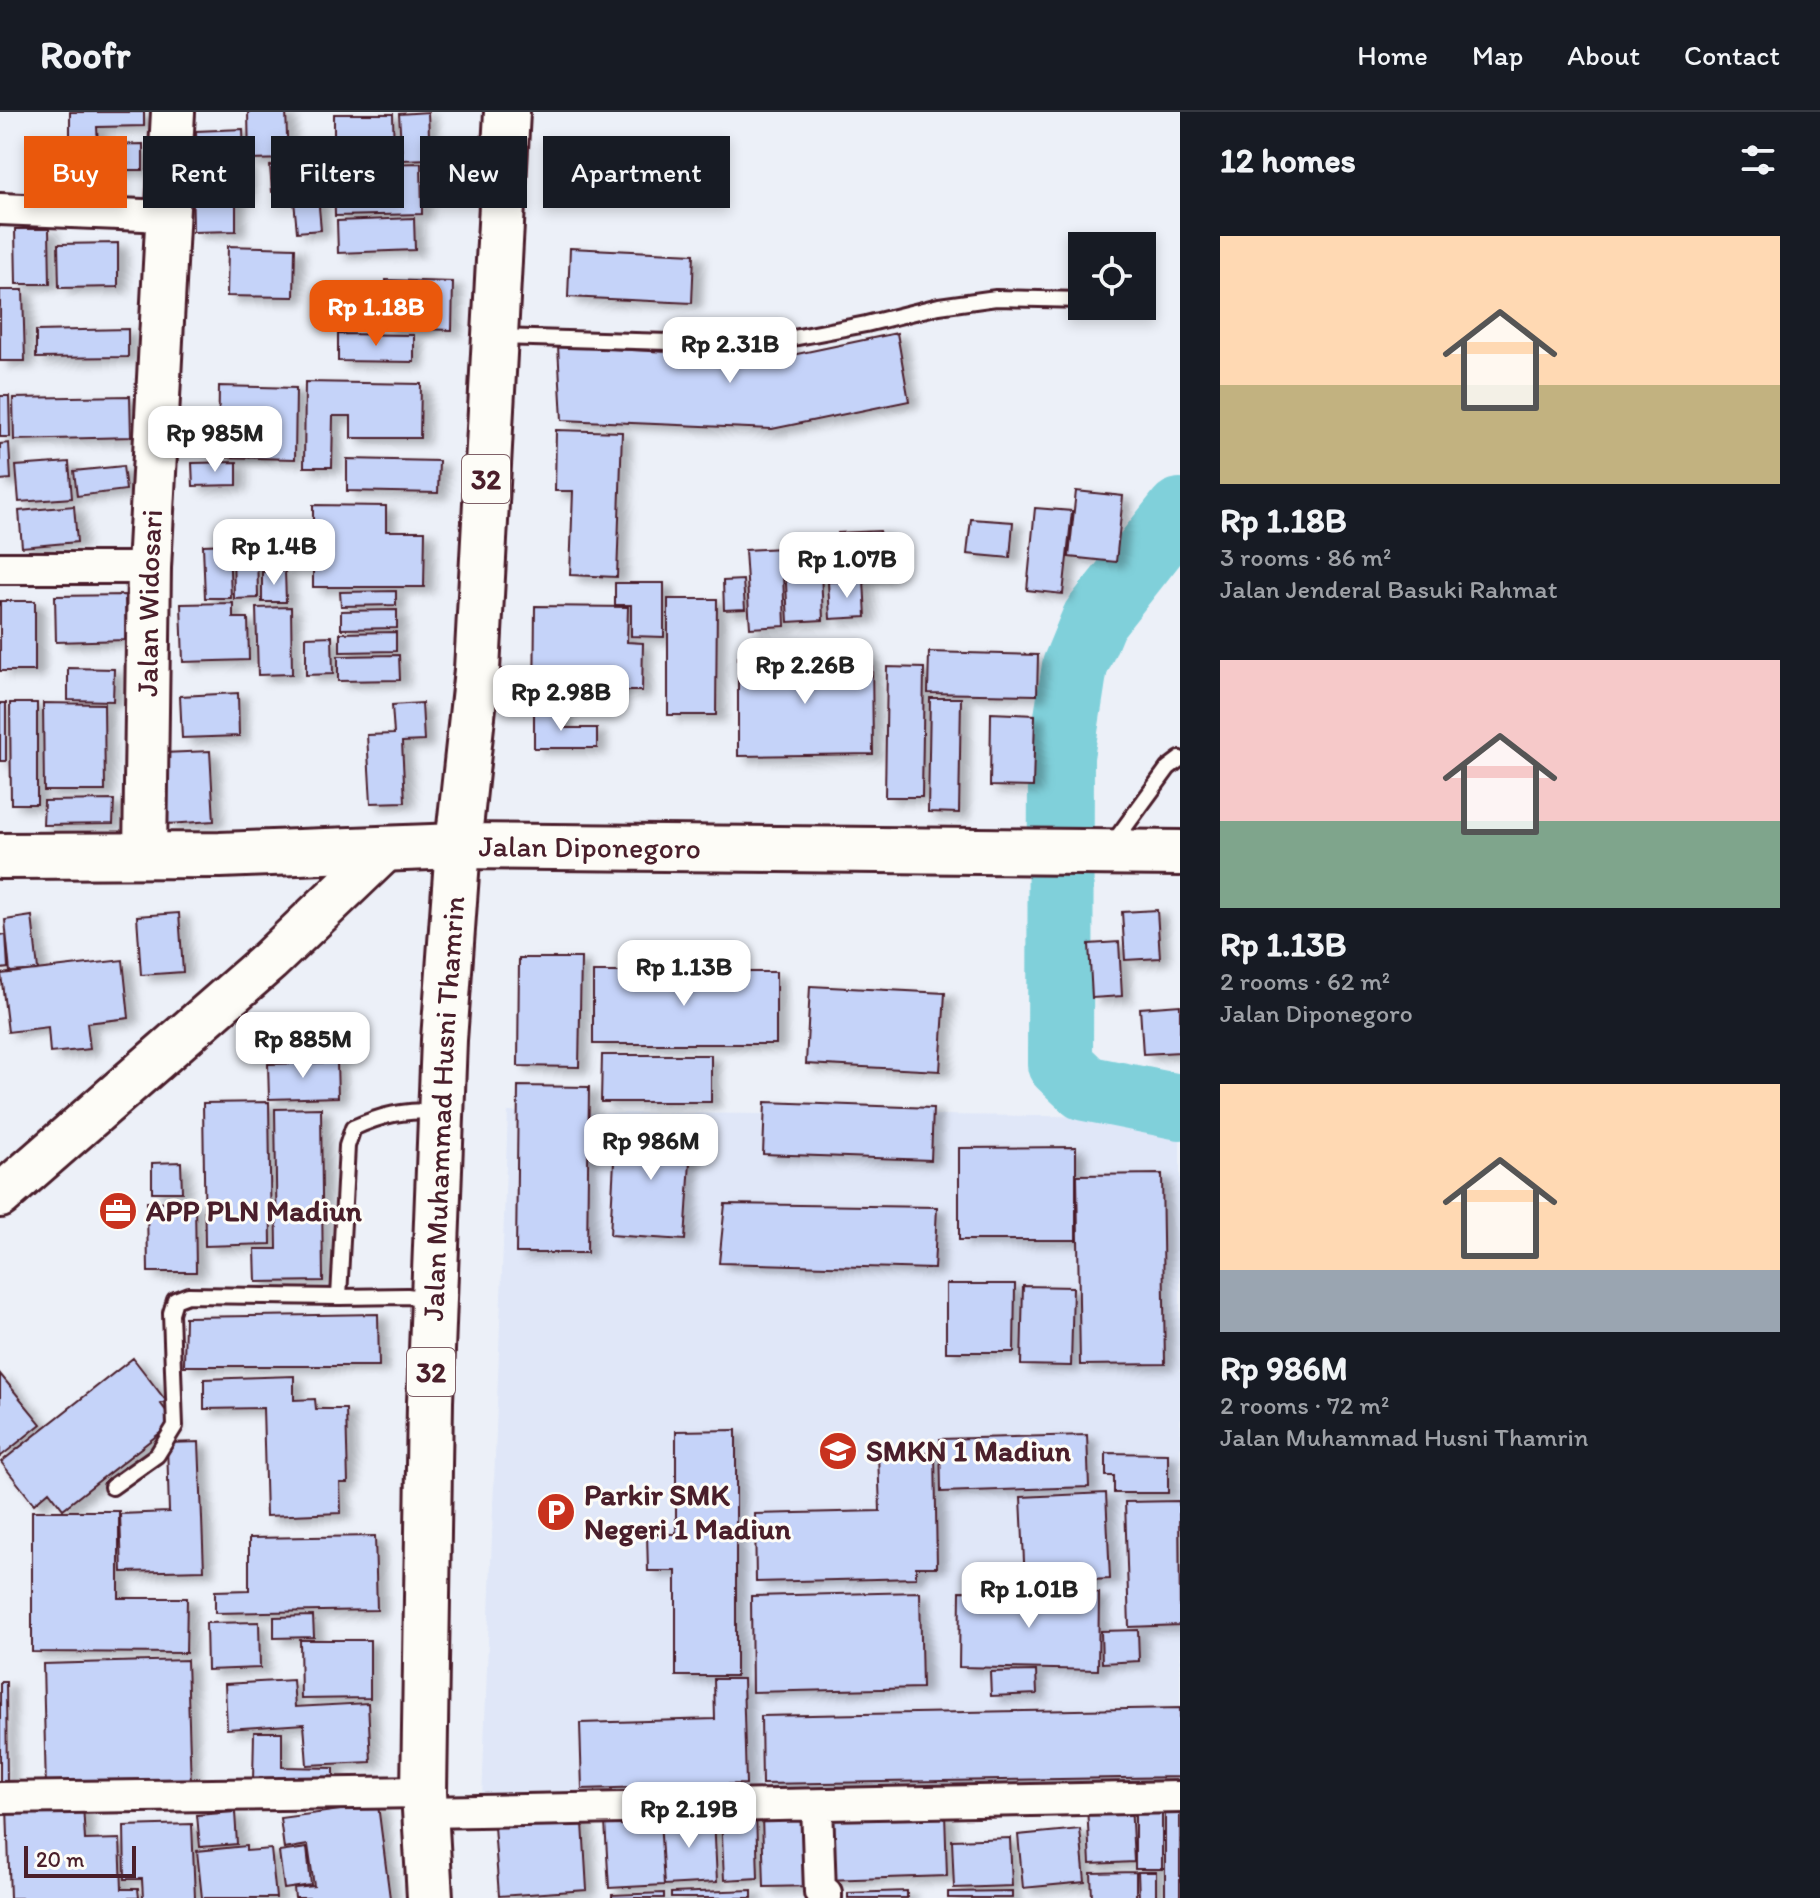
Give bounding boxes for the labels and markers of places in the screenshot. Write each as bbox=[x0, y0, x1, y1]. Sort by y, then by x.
pin: Rp 1.18B bbox=[293, 280, 459, 348]
pin: Rp 2.31B bbox=[647, 317, 813, 385]
pin: Rp 985M bbox=[141, 406, 289, 474]
pin: Rp 1.4B bbox=[200, 519, 348, 587]
pin: Rp 1.07B bbox=[764, 532, 930, 600]
pin: Rp 2.26B bbox=[722, 638, 888, 706]
pin: Rp 2.98B bbox=[478, 665, 644, 733]
pin: Rp 1.13B bbox=[601, 940, 767, 1008]
pin: Rp 885M bbox=[229, 1012, 377, 1080]
pin: Rp 986M bbox=[577, 1114, 725, 1182]
office icon: APP PLN Madiun bbox=[97, 1190, 139, 1232]
place label: APP PLN Madiun bbox=[145, 1192, 363, 1229]
school or university icon: SMKN 1 Madiun bbox=[817, 1430, 859, 1472]
place label: SMKN 1 Madiun bbox=[866, 1432, 1072, 1469]
place label: Parkir SMK Negeri 1 Madiun bbox=[584, 1476, 792, 1547]
parking icon: Parkir SMK Negeri 1 Madiun bbox=[535, 1491, 577, 1533]
pin: Rp 1.01B bbox=[946, 1562, 1112, 1630]
pin: Rp 2.19B bbox=[606, 1782, 772, 1850]

